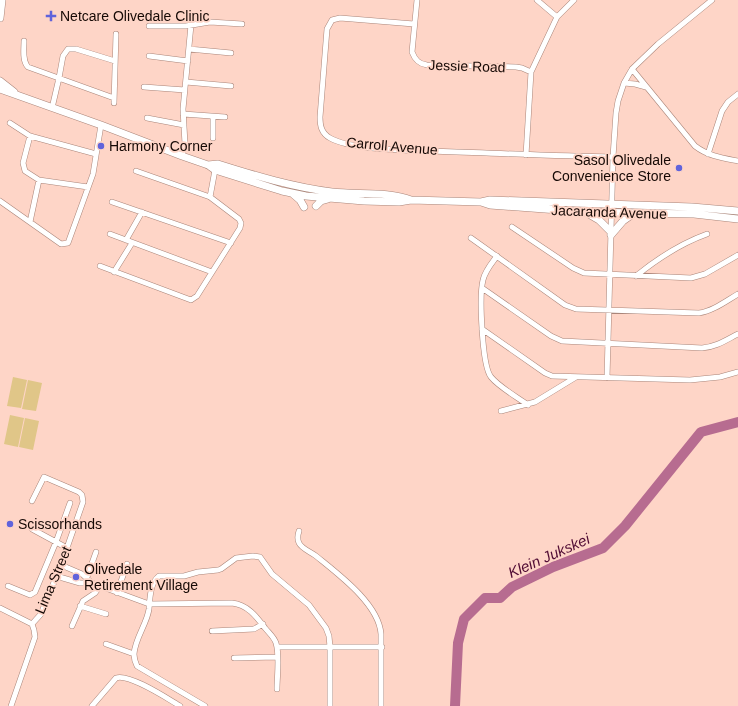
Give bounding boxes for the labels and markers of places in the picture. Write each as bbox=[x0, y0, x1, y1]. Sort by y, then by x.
place label: Netcare Olivedale Clinic bbox=[60, 8, 209, 24]
marker: Netcare Olivedale Clinic bbox=[45, 10, 57, 22]
place label: Harmony Corner bbox=[109, 138, 213, 154]
marker: Harmony Corner bbox=[96, 141, 106, 151]
place label: Sasol Olivedale Convenience Store bbox=[552, 152, 671, 184]
marker: Sasol Olivedale Convenience Store bbox=[674, 163, 684, 173]
place label: Scissorhands bbox=[18, 516, 102, 532]
marker: Scissorhands bbox=[5, 519, 15, 529]
place label: Olivedale Retirement Village bbox=[84, 561, 198, 593]
marker: Olivedale Retirement Village bbox=[71, 572, 81, 582]

